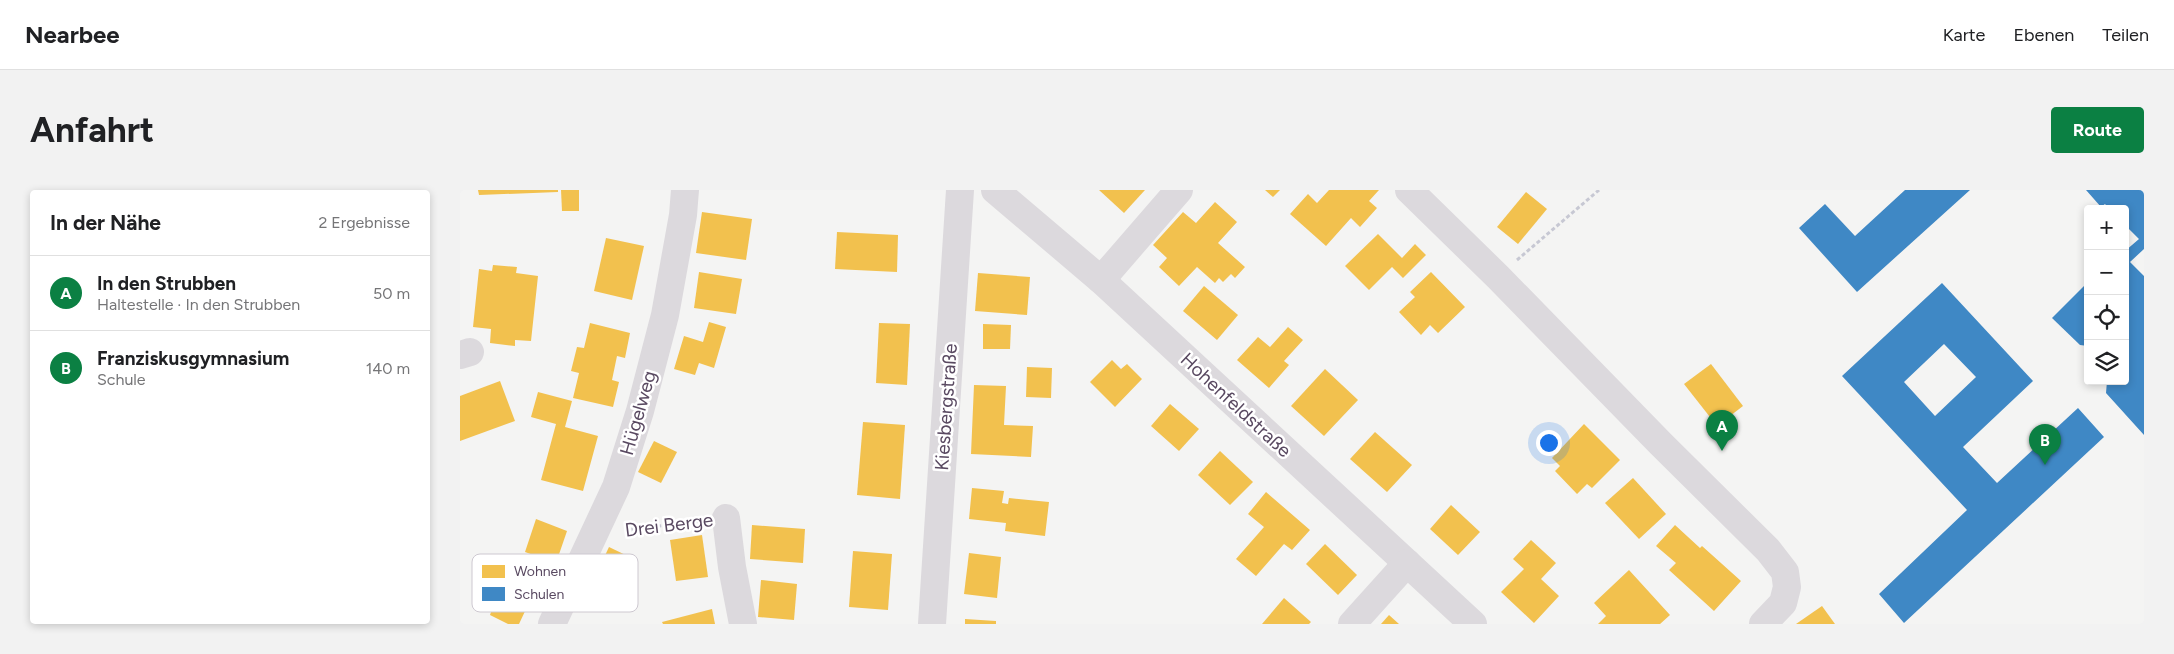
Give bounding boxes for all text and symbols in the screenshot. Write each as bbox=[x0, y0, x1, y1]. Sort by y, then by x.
text: Nearbee bbox=[25, 20, 120, 49]
text: Karte bbox=[1943, 24, 1985, 46]
text: Ebenen bbox=[2013, 24, 2074, 46]
text: Teilen bbox=[2102, 24, 2149, 46]
button: Route bbox=[2051, 107, 2144, 153]
text: Anfahrt bbox=[30, 109, 154, 151]
map controls bbox=[2084, 205, 2129, 385]
button: + bbox=[2084, 205, 2129, 250]
text: In der Nähe bbox=[50, 210, 161, 235]
text: 2 Ergebnisse bbox=[318, 213, 410, 232]
button: − bbox=[2084, 250, 2129, 295]
text: In den Strubben bbox=[97, 272, 236, 295]
text: A bbox=[60, 284, 72, 303]
text: 50 m bbox=[373, 284, 410, 303]
text: Haltestelle · In den Strubben bbox=[97, 295, 300, 314]
button: locate bbox=[2084, 295, 2129, 340]
button: layers bbox=[2084, 340, 2129, 385]
street label: Kiesbergstraße bbox=[930, 343, 962, 471]
text: Franziskusgymnasium bbox=[97, 347, 289, 370]
street label: Hohenfeldstraße bbox=[1176, 348, 1296, 462]
text: B bbox=[61, 359, 71, 378]
text: 140 m bbox=[366, 359, 410, 378]
street label: Hügelweg bbox=[615, 368, 661, 458]
text: Schule bbox=[97, 370, 146, 389]
pin: A bbox=[1706, 410, 1738, 451]
pin: B bbox=[2029, 424, 2061, 465]
your location bbox=[1536, 430, 1562, 456]
street label: Drei Berge bbox=[623, 508, 715, 542]
legend bbox=[472, 554, 638, 612]
text: Wohnen bbox=[514, 563, 566, 580]
text: Schulen bbox=[514, 586, 565, 603]

